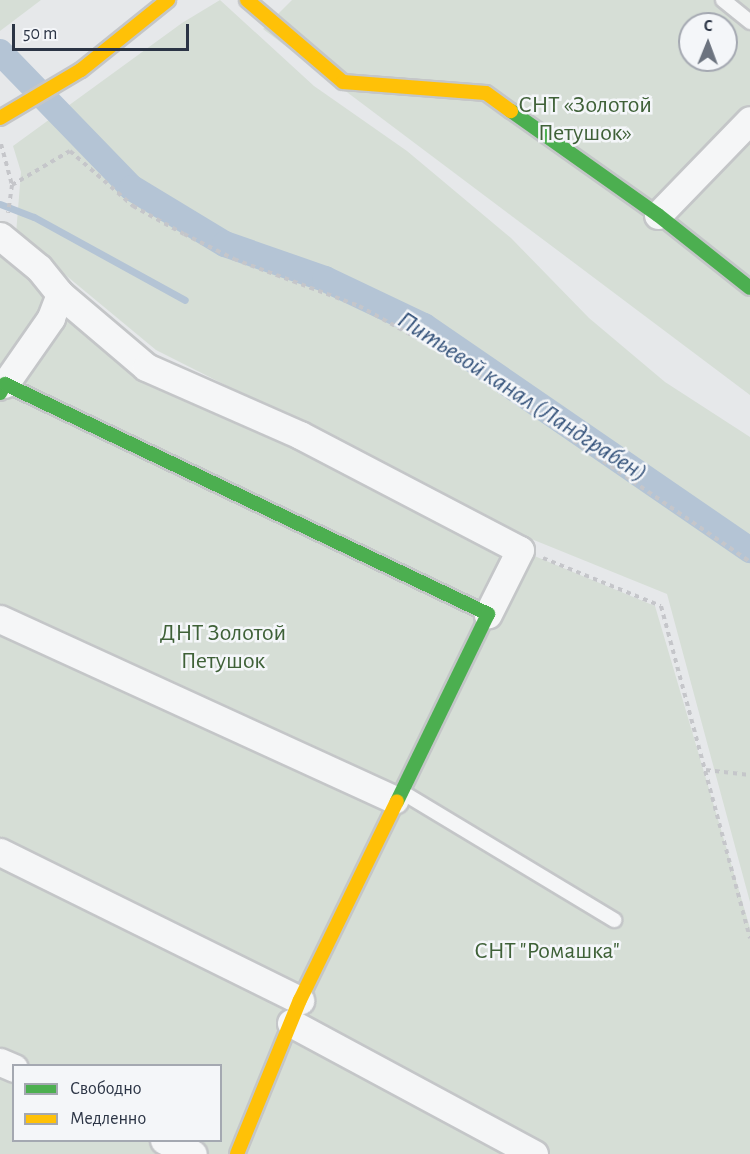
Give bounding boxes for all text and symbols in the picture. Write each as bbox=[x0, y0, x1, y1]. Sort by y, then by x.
scale bar bbox=[15, 12, 192, 50]
north arrow bbox=[678, 12, 738, 72]
text: С bbox=[704, 18, 713, 34]
text: 50 m bbox=[23, 25, 57, 43]
park label: СНТ «Золотой Петушок» bbox=[518, 92, 652, 148]
water label: Питьевой канал (Ландграбен) bbox=[391, 305, 653, 489]
park label: ДНТ Золотой Петушок bbox=[160, 620, 286, 676]
park label: СНТ "Ромашка" bbox=[474, 938, 620, 966]
legend bbox=[12, 1064, 222, 1142]
text: Свободно bbox=[70, 1080, 142, 1098]
text: Медленно bbox=[70, 1110, 146, 1128]

